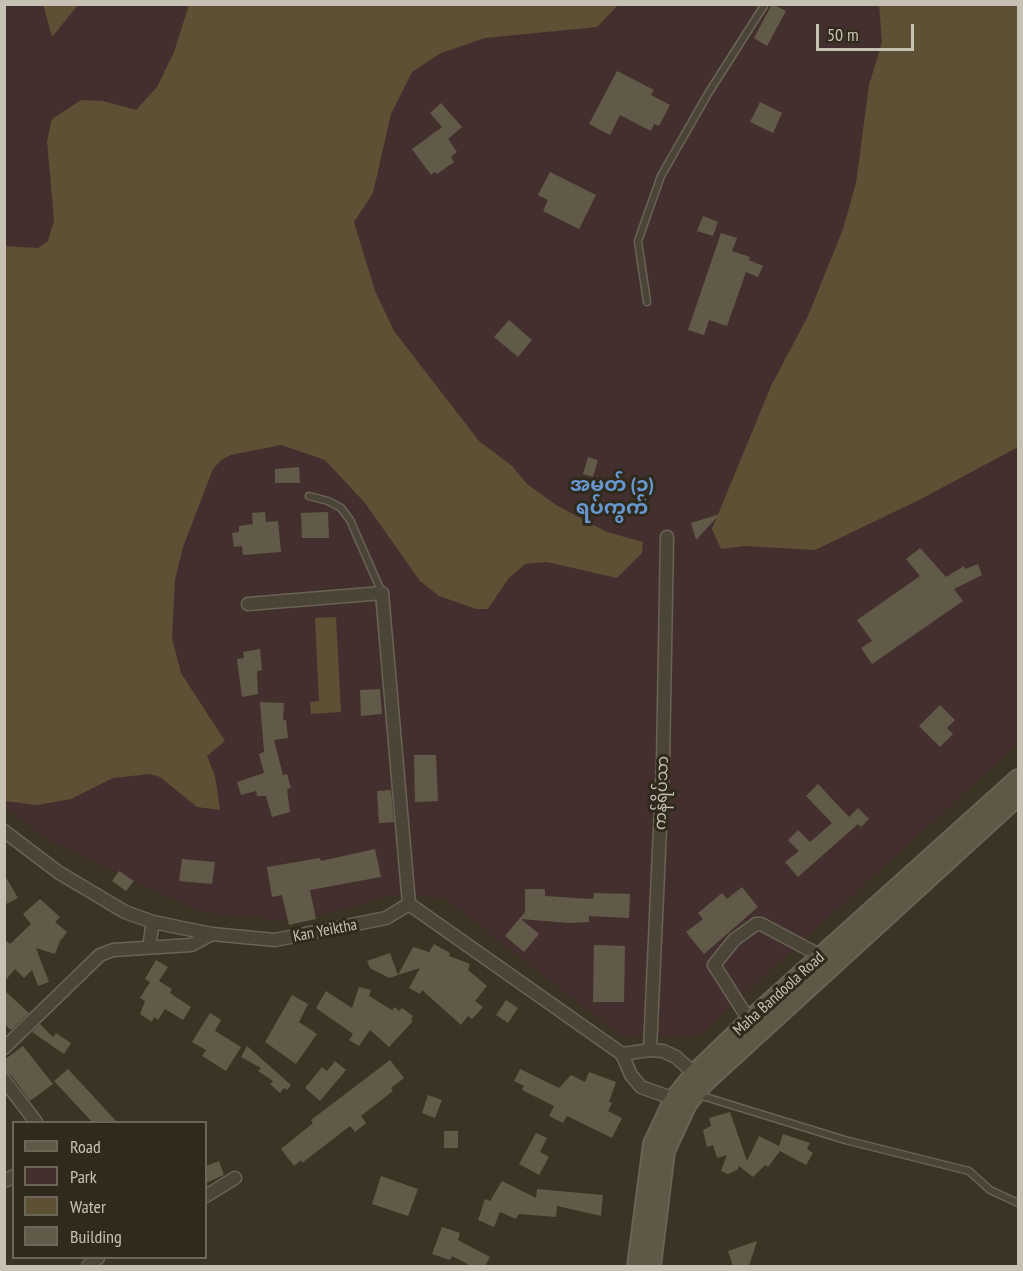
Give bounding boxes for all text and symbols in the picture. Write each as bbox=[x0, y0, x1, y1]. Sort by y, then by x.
scale bar bbox=[819, 12, 916, 50]
text: 50 m bbox=[827, 23, 859, 46]
district label: အမှတ် (၃) ရပ်ကွက် bbox=[570, 473, 654, 520]
street label: ကန်ရိပ်သာ bbox=[651, 756, 673, 830]
street label: Kan Yeiktha bbox=[291, 915, 359, 947]
street label: Maha Bandoola Road bbox=[729, 948, 829, 1040]
legend bbox=[12, 1121, 207, 1259]
text: Road bbox=[70, 1135, 101, 1158]
text: Park bbox=[70, 1165, 97, 1188]
text: Water bbox=[70, 1195, 106, 1218]
text: Building bbox=[70, 1225, 122, 1248]

